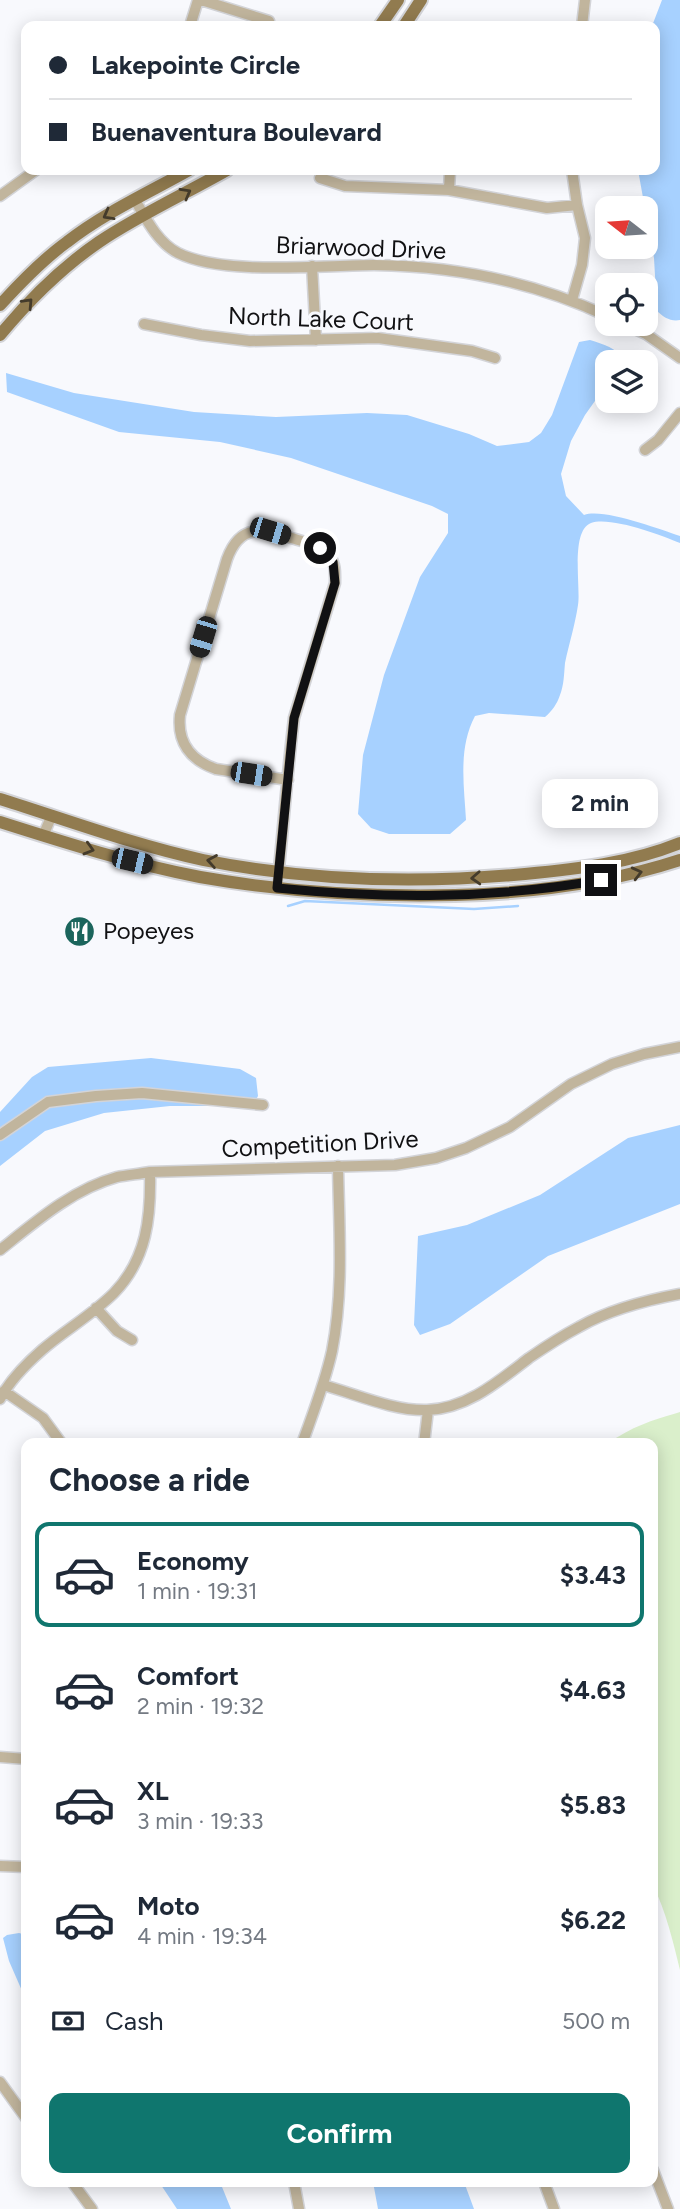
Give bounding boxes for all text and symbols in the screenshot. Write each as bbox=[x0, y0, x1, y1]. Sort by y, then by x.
text: Lakepointe Circle bbox=[91, 49, 300, 81]
text: Buenaventura Boulevard bbox=[91, 116, 382, 148]
one-way arrow bbox=[178, 188, 191, 201]
north arrow bbox=[595, 196, 658, 259]
map controls bbox=[595, 196, 658, 413]
one-way arrow bbox=[103, 207, 115, 220]
street label: Briarwood Drive bbox=[275, 230, 447, 265]
button: locate bbox=[595, 273, 658, 336]
one-way arrow bbox=[20, 298, 32, 311]
street label: North Lake Court bbox=[228, 301, 414, 336]
button: layers bbox=[595, 350, 658, 413]
car bbox=[247, 515, 294, 547]
route start bbox=[304, 532, 336, 564]
car bbox=[187, 614, 220, 660]
car bbox=[229, 760, 274, 788]
callout: 2 min bbox=[543, 778, 659, 828]
text: 2 min bbox=[571, 789, 629, 817]
one-way arrow bbox=[83, 840, 95, 855]
car bbox=[110, 846, 155, 876]
one-way arrow bbox=[206, 854, 218, 869]
route end bbox=[585, 864, 617, 896]
one-way arrow bbox=[631, 867, 643, 881]
one-way arrow bbox=[470, 870, 481, 885]
restaurant icon: Popeyes bbox=[63, 914, 97, 948]
place label: Popeyes bbox=[103, 916, 194, 945]
street label: Competition Drive bbox=[221, 1124, 419, 1163]
text: Choose a ride bbox=[49, 1461, 250, 1499]
icon: car bbox=[53, 1543, 116, 1606]
text: Economy bbox=[137, 1545, 249, 1577]
text: $3.43 bbox=[560, 1559, 626, 1591]
text: 1 min · 19:31 bbox=[137, 1577, 257, 1605]
icon: car bbox=[53, 1658, 116, 1721]
text: Comfort bbox=[137, 1660, 239, 1692]
text: $4.63 bbox=[559, 1674, 626, 1706]
text: 2 min · 19:32 bbox=[137, 1692, 264, 1720]
icon: car bbox=[53, 1773, 116, 1836]
text: XL bbox=[137, 1775, 169, 1807]
text: $5.83 bbox=[560, 1789, 626, 1821]
text: 3 min · 19:33 bbox=[137, 1807, 264, 1835]
icon: car bbox=[53, 1888, 116, 1951]
text: Moto bbox=[137, 1890, 200, 1922]
text: $6.22 bbox=[560, 1904, 626, 1936]
text: 4 min · 19:34 bbox=[137, 1922, 267, 1950]
icon: cash bbox=[49, 2002, 87, 2040]
text: Cash bbox=[105, 2005, 164, 2037]
text: 500 m bbox=[562, 2007, 630, 2035]
button: Confirm bbox=[49, 2093, 630, 2173]

